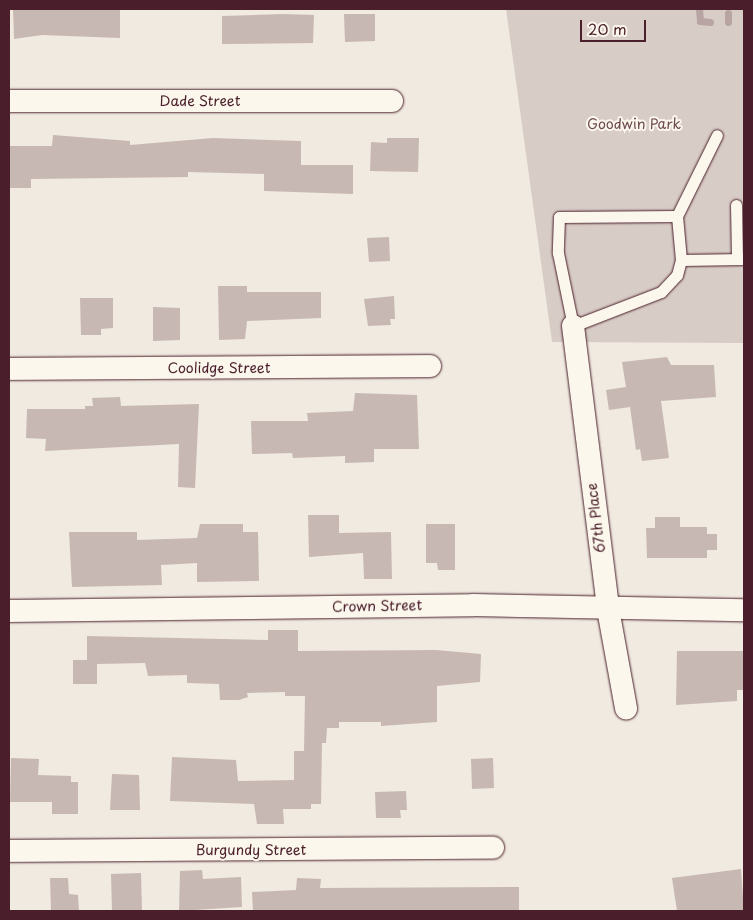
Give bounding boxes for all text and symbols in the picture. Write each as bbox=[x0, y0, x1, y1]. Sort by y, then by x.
scale bar bbox=[583, 10, 649, 42]
text: 20 m bbox=[588, 17, 627, 40]
street label: Dade Street bbox=[159, 93, 241, 109]
park label: Goodwin Park bbox=[587, 116, 681, 132]
street label: Coolidge Street bbox=[167, 360, 271, 376]
street label: 67th Place bbox=[583, 482, 609, 554]
street label: Crown Street bbox=[332, 597, 422, 615]
street label: Burgundy Street bbox=[196, 842, 306, 858]

